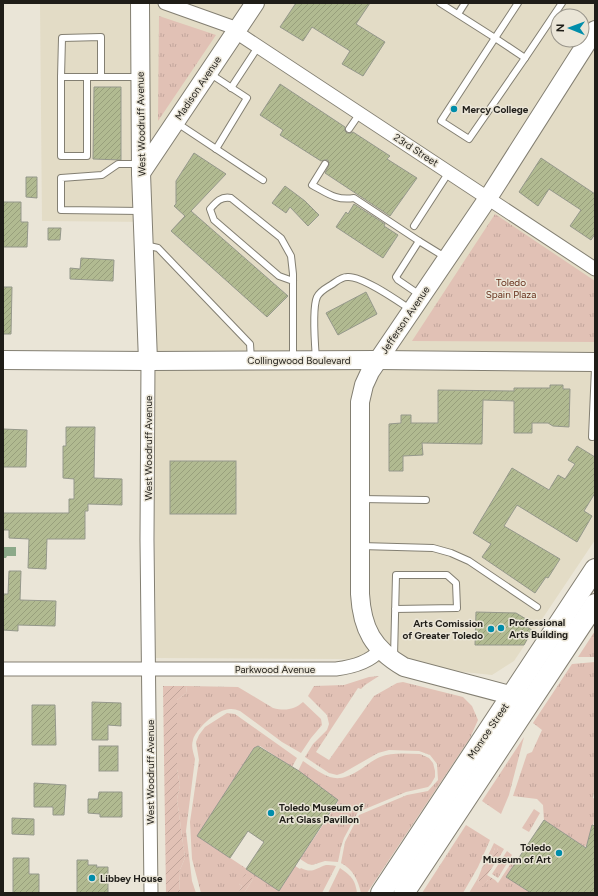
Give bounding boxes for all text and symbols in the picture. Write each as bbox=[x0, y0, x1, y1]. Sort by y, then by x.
north arrow bbox=[550, 8, 590, 48]
text: N bbox=[554, 23, 567, 32]
street label: Madison Avenue bbox=[172, 53, 224, 122]
street label: West Woodruff Avenue bbox=[134, 71, 148, 177]
place label: Mercy College bbox=[462, 103, 529, 116]
marker: Mercy College bbox=[449, 104, 459, 114]
street label: 23rd Street bbox=[391, 131, 441, 169]
park label: Toledo Spain Plaza bbox=[486, 276, 536, 301]
street label: Jefferson Avenue bbox=[377, 283, 433, 356]
street label: Collingwood Boulevard bbox=[247, 354, 351, 367]
street label: West Woodruff Avenue bbox=[142, 395, 155, 500]
place label: Professional Arts Building bbox=[509, 616, 568, 641]
place label: Arts Comission of Greater Toledo bbox=[402, 617, 483, 642]
marker: Professional Arts Building bbox=[496, 623, 506, 633]
marker: Arts Comission of Greater Toledo bbox=[486, 624, 496, 634]
street label: Parkwood Avenue bbox=[235, 663, 316, 676]
street label: Monroe Street bbox=[464, 700, 512, 762]
street label: West Woodruff Avenue bbox=[144, 719, 157, 824]
place label: Toledo Museum of Art Glass Pavillon bbox=[279, 801, 363, 826]
marker: Toledo Museum of Art Glass Pavillon bbox=[266, 808, 276, 818]
place label: Toledo Museum of Art bbox=[483, 841, 551, 866]
marker: Toledo Museum of Art bbox=[554, 848, 564, 858]
place label: Libbey House bbox=[100, 872, 163, 885]
marker: Libbey House bbox=[87, 873, 97, 883]

